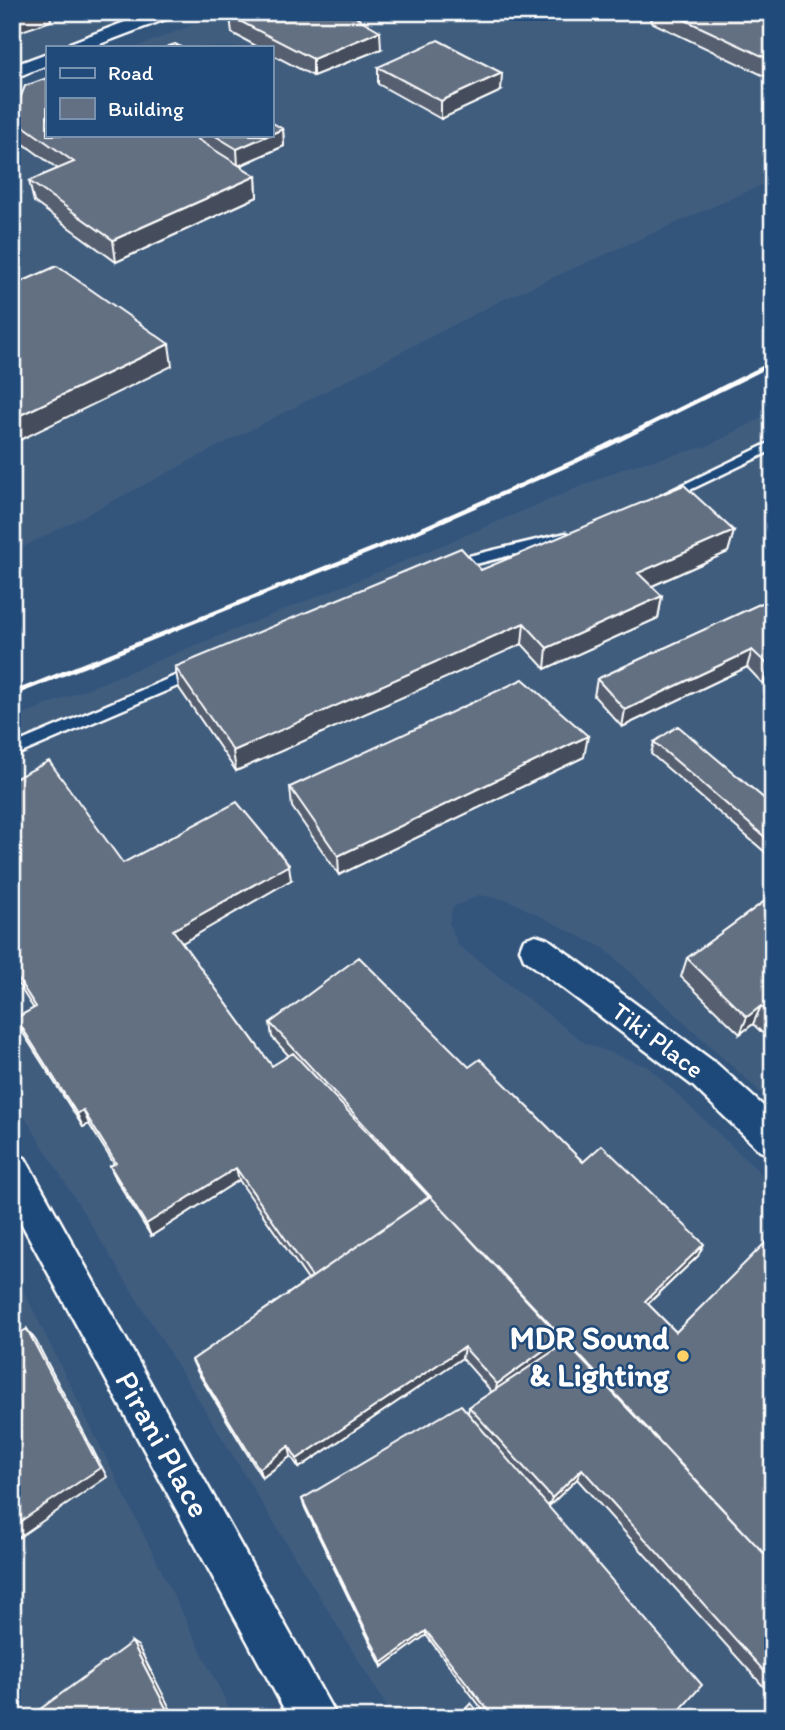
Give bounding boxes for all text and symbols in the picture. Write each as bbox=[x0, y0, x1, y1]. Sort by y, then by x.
legend bbox=[46, 46, 273, 136]
text: Road bbox=[108, 60, 154, 85]
text: Building bbox=[108, 96, 184, 121]
street label: Tiki Place bbox=[605, 995, 711, 1085]
place label: MDR Sound & Lighting bbox=[510, 1319, 670, 1394]
marker: MDR Sound & Lighting bbox=[675, 1348, 691, 1364]
street label: Pirani Place bbox=[107, 1364, 219, 1524]

